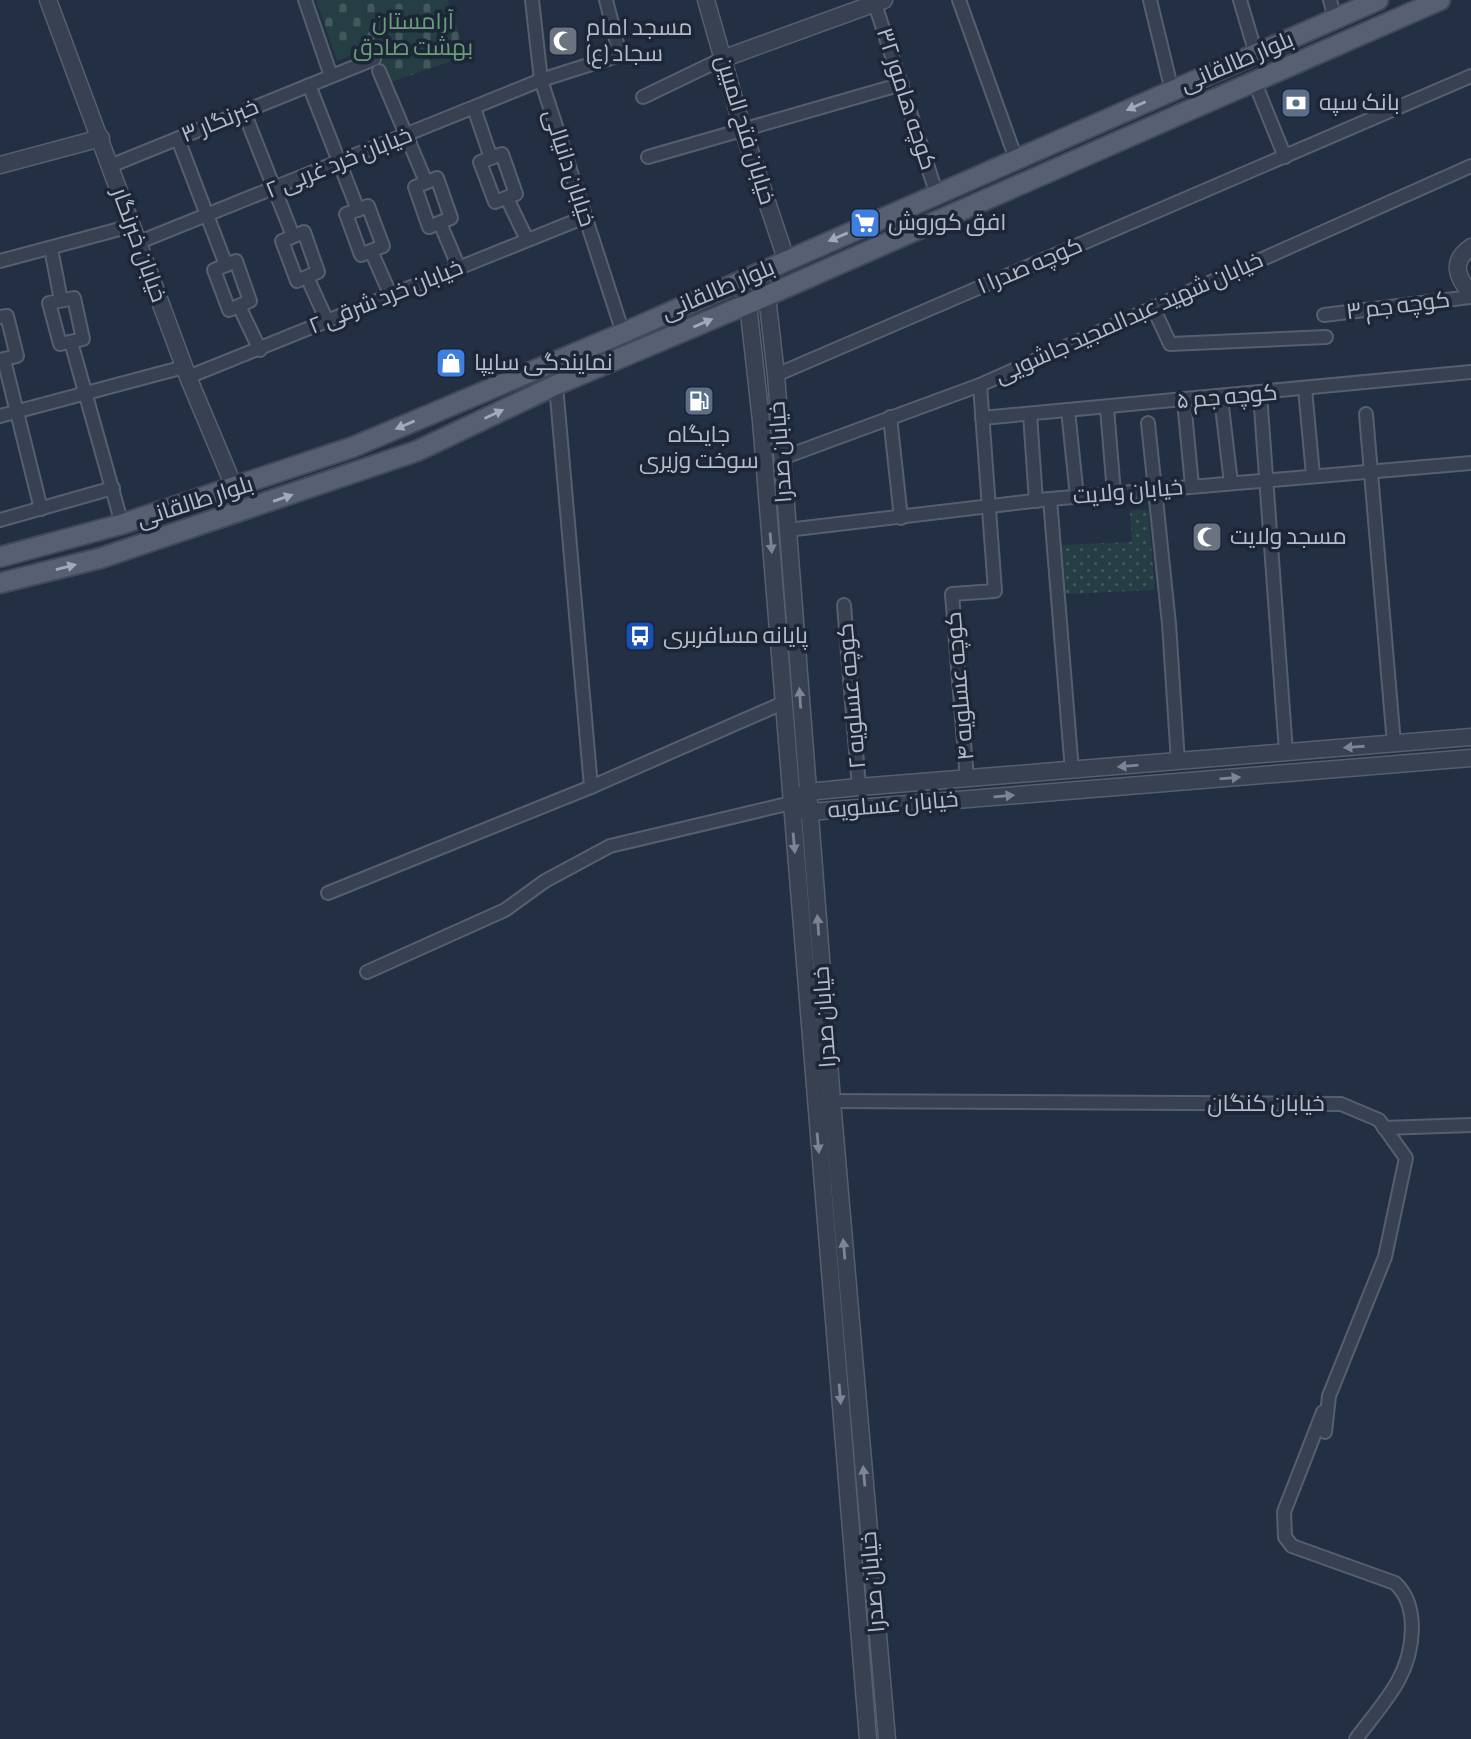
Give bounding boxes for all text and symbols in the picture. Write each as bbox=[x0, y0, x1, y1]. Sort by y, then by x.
park label: آرامستان بهشت صادق bbox=[353, 8, 473, 62]
place label: مسجد امام سجاد (ع) bbox=[586, 14, 693, 69]
mosque icon: مسجد امام سجاد (ع) bbox=[546, 24, 580, 58]
street label: کوچه هامور ۳۲ bbox=[870, 24, 942, 174]
street label: بلوار طالقانی bbox=[1176, 26, 1298, 98]
street label: خیابان فتح المبین bbox=[708, 52, 781, 208]
bank icon: بانک سپه bbox=[1279, 86, 1313, 120]
place label: بانک سپه bbox=[1319, 89, 1400, 117]
street label: خبرنگار ۳ bbox=[177, 93, 263, 149]
one-way arrow bbox=[1126, 100, 1146, 112]
street label: خیابان دانیالی bbox=[537, 106, 601, 230]
street label: خیابان خرد غربی ۲ bbox=[262, 121, 416, 205]
street label: خیابان خبرنگار bbox=[105, 182, 173, 306]
supermarket icon: افق کوروش bbox=[848, 206, 882, 240]
place label: افق کوروش bbox=[888, 209, 1007, 237]
one-way arrow bbox=[828, 231, 848, 243]
street label: کوچه صدرا ۱ bbox=[973, 231, 1087, 301]
street label: خیابان شهید عبدالمجید جاشویی bbox=[990, 246, 1268, 390]
street label: خیابان خرد شرقی ۲ bbox=[305, 253, 467, 341]
street label: بلوار طالقانی bbox=[657, 254, 779, 326]
street label: کوچه جم ۳ bbox=[1344, 286, 1452, 327]
one-way arrow bbox=[692, 318, 713, 329]
shop icon: نمایندگی سایپا bbox=[434, 346, 468, 380]
place label: نمایندگی سایپا bbox=[474, 349, 613, 377]
street label: کوچه جم ۵ bbox=[1175, 379, 1279, 416]
fuel station icon: جایگاه سوخت وزیری bbox=[682, 384, 716, 418]
street label: خیابان صدرا bbox=[763, 400, 799, 504]
one-way arrow bbox=[484, 408, 504, 420]
one-way arrow bbox=[394, 420, 415, 431]
place label: جایگاه سوخت وزیری bbox=[639, 421, 759, 475]
street label: بلوار طالقانی bbox=[133, 470, 257, 534]
street label: خیابان ولایت bbox=[1072, 473, 1184, 511]
one-way arrow bbox=[273, 492, 294, 503]
mosque icon: مسجد ولایت bbox=[1190, 520, 1224, 554]
place label: مسجد ولایت bbox=[1230, 523, 1347, 551]
one-way arrow bbox=[766, 532, 777, 554]
one-way arrow bbox=[55, 561, 77, 572]
street label: کوچه عسلویه ۴ bbox=[940, 610, 980, 762]
bus stop icon: پایانه مسافربری bbox=[623, 619, 657, 653]
place label: پایانه مسافربری bbox=[663, 622, 808, 650]
street label: کوچه عسلویه ۲ bbox=[832, 622, 872, 770]
one-way arrow bbox=[794, 687, 805, 709]
one-way arrow bbox=[1343, 742, 1365, 753]
one-way arrow bbox=[1116, 761, 1138, 772]
one-way arrow bbox=[1220, 772, 1242, 783]
street label: خیابان عسلویه bbox=[826, 785, 960, 825]
one-way arrow bbox=[993, 790, 1015, 801]
one-way arrow bbox=[789, 832, 800, 854]
one-way arrow bbox=[812, 913, 823, 935]
street label: خیابان صدرا bbox=[807, 965, 843, 1069]
street label: خیابان کنگان bbox=[1207, 1090, 1325, 1118]
one-way arrow bbox=[813, 1132, 824, 1154]
one-way arrow bbox=[838, 1238, 849, 1260]
one-way arrow bbox=[835, 1383, 846, 1405]
one-way arrow bbox=[858, 1465, 869, 1487]
street label: خیابان صدرا bbox=[855, 1530, 891, 1634]

